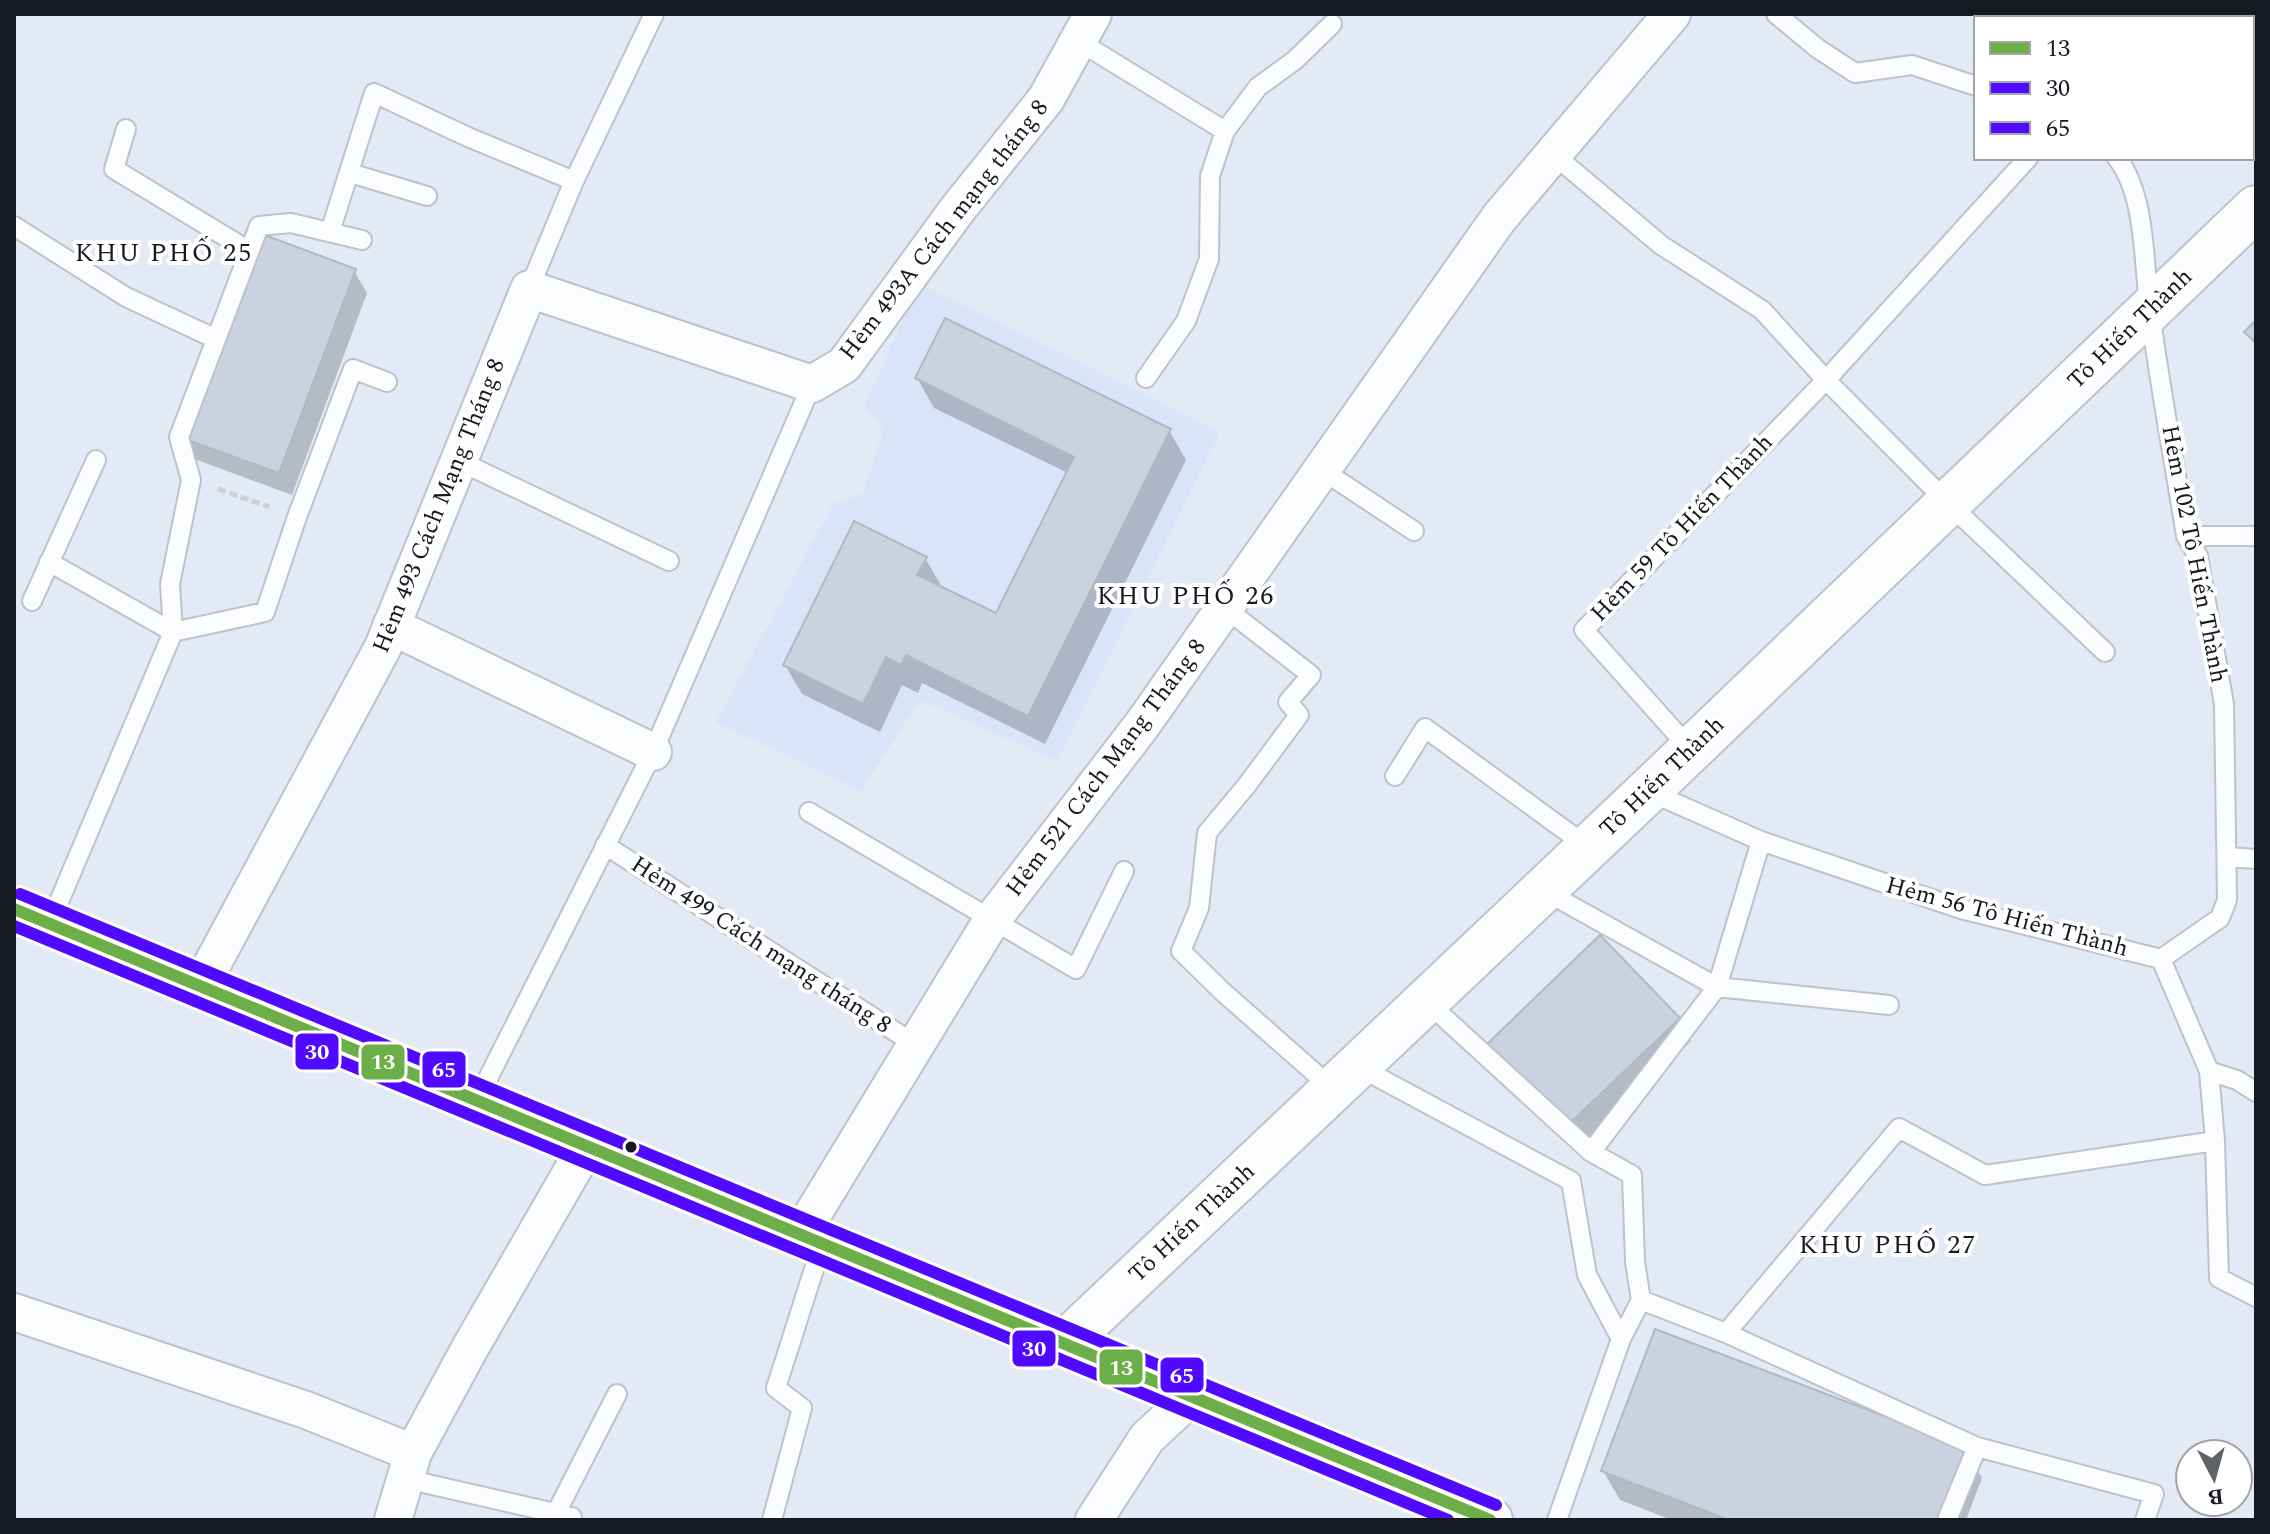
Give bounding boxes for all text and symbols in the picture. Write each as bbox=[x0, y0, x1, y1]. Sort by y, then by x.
legend bbox=[1974, 16, 2254, 160]
text: 13 bbox=[2046, 31, 2070, 67]
text: 30 bbox=[2046, 71, 2070, 107]
street label: Hẻm 493A Cách mạng tháng 8 bbox=[831, 92, 1057, 368]
text: 65 bbox=[2046, 111, 2070, 147]
district label: KHU PHỐ 25 bbox=[75, 233, 253, 273]
street label: Tô Hiến Thành bbox=[2059, 260, 2201, 398]
street label: Hẻm 493 Cách Mạng Tháng 8 bbox=[363, 353, 515, 659]
street label: Hẻm 102 Tô Hiến Thành bbox=[2151, 422, 2237, 686]
street label: Hẻm 59 Tô Hiến Thành bbox=[1582, 426, 1782, 630]
district label: KHU PHỐ 26 bbox=[1097, 576, 1275, 616]
street label: Hẻm 521 Cách Mạng Tháng 8 bbox=[997, 631, 1215, 905]
street label: Tô Hiến Thành bbox=[1591, 708, 1733, 846]
street label: Hẻm 499 Cách mạng tháng 8 bbox=[623, 847, 899, 1043]
street label: Hẻm 56 Tô Hiến Thành bbox=[1882, 867, 2132, 967]
line badge: 30 bbox=[294, 1032, 340, 1071]
text: 30 bbox=[305, 1036, 329, 1069]
line badge: 13 bbox=[360, 1043, 406, 1081]
text: 13 bbox=[371, 1046, 395, 1079]
line badge: 65 bbox=[421, 1050, 467, 1089]
text: 65 bbox=[432, 1054, 456, 1087]
unlabelled marker bbox=[623, 1139, 639, 1155]
street label: Tô Hiến Thành bbox=[1120, 1155, 1264, 1291]
district label: KHU PHỐ 27 bbox=[1799, 1225, 1977, 1265]
line badge: 30 bbox=[1011, 1329, 1057, 1368]
text: 30 bbox=[1022, 1333, 1046, 1366]
line badge: 13 bbox=[1098, 1348, 1144, 1386]
text: 13 bbox=[1109, 1352, 1133, 1385]
line badge: 65 bbox=[1159, 1356, 1205, 1394]
text: 65 bbox=[1170, 1360, 1194, 1393]
north arrow bbox=[2174, 1438, 2254, 1518]
text: B bbox=[2206, 1479, 2225, 1514]

